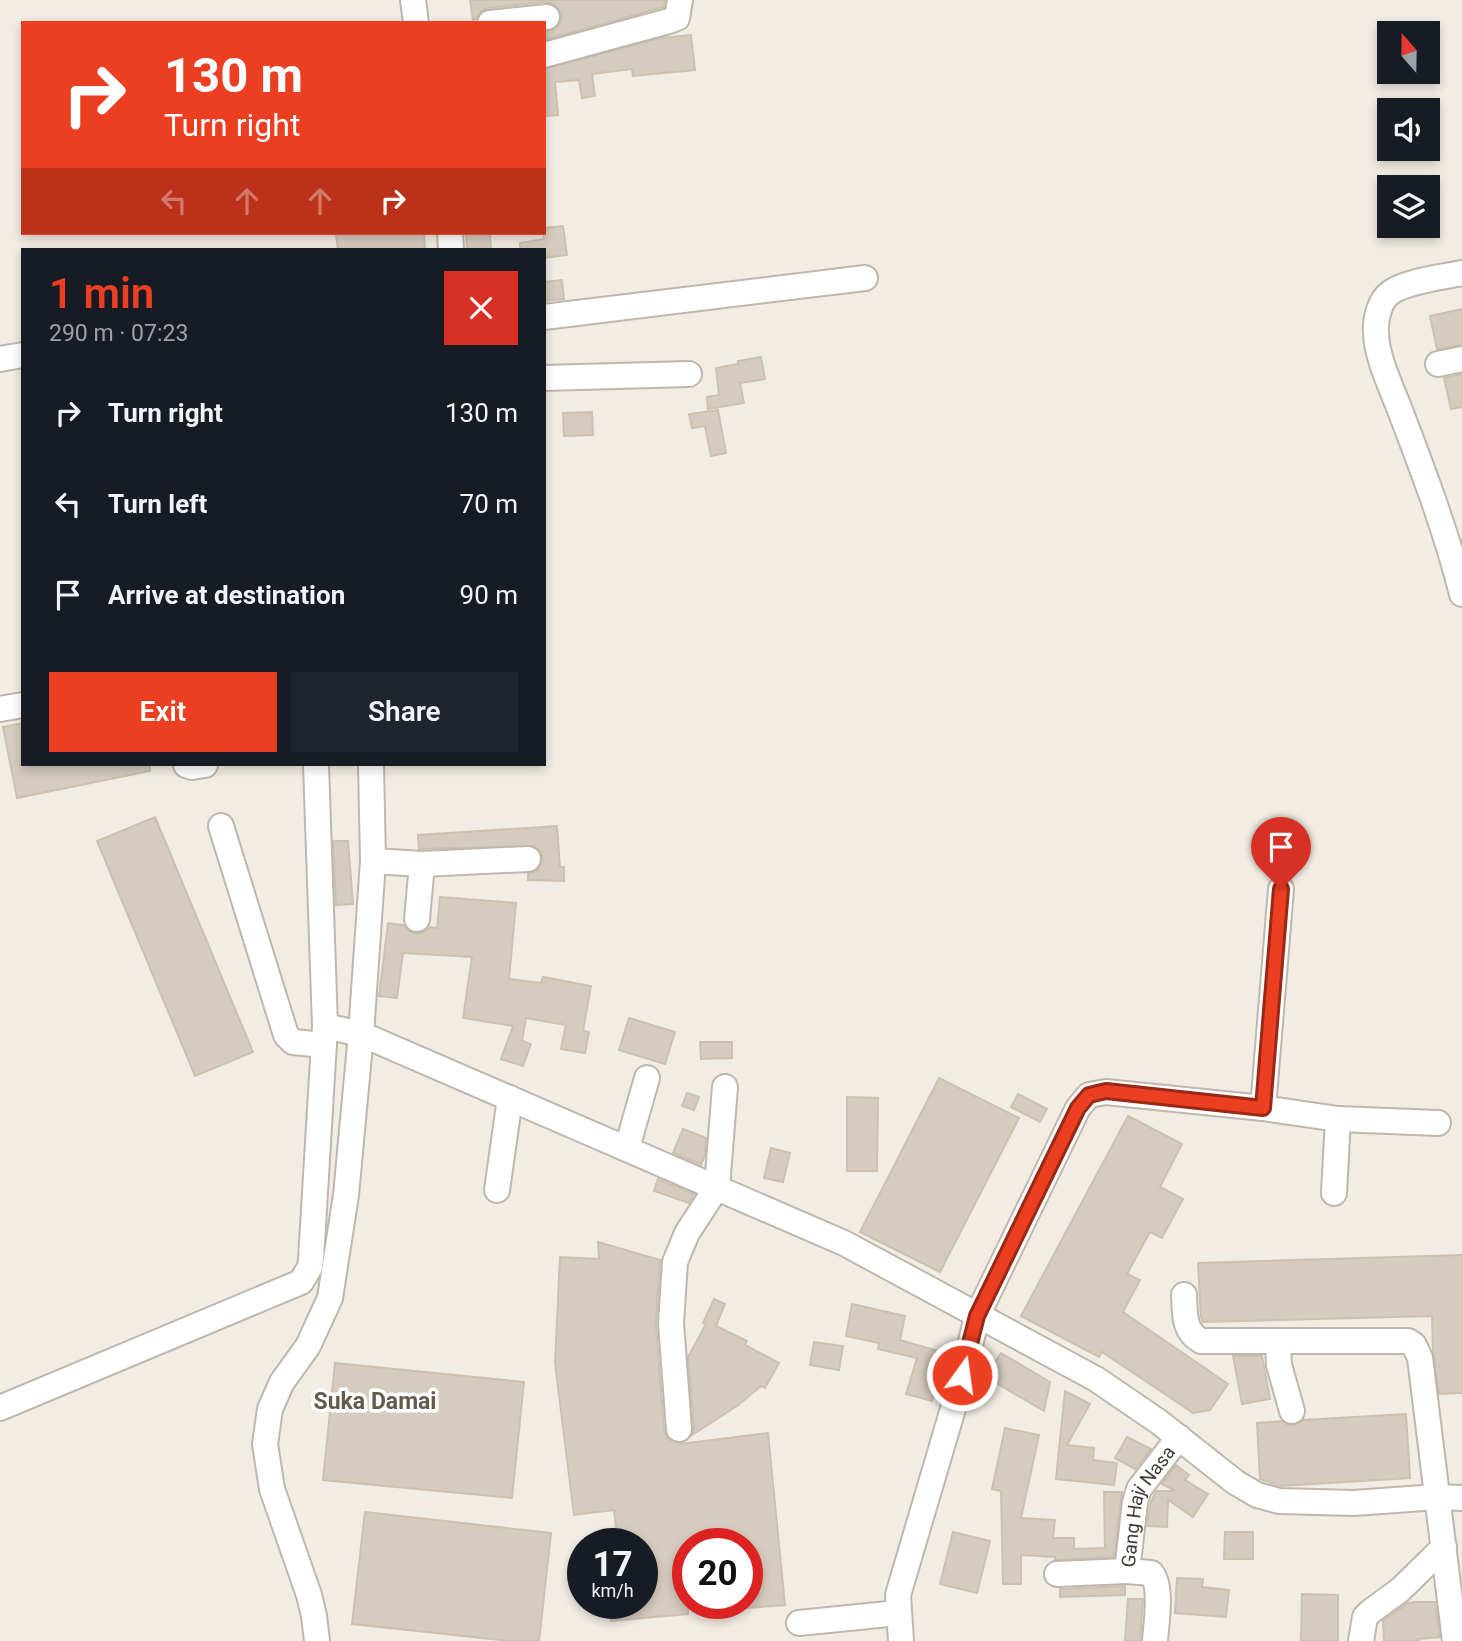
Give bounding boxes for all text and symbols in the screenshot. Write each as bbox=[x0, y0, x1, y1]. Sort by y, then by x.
north arrow bbox=[1377, 21, 1440, 84]
map controls bbox=[1377, 21, 1440, 238]
text: 130 m bbox=[164, 47, 303, 104]
icon: right bbox=[49, 49, 140, 140]
button: sound bbox=[1377, 98, 1440, 161]
text: Turn right bbox=[164, 106, 300, 144]
button: layers bbox=[1377, 175, 1440, 238]
icon: left bbox=[155, 182, 193, 220]
icon: ahead bbox=[228, 182, 266, 220]
icon: ahead bbox=[301, 182, 339, 220]
icon: right bbox=[374, 182, 412, 220]
text: 1 min bbox=[49, 269, 154, 318]
button: close bbox=[444, 271, 518, 345]
text: 290 m · 07:23 bbox=[49, 320, 188, 347]
icon: right bbox=[49, 394, 87, 432]
text: Turn right bbox=[108, 398, 223, 428]
text: 130 m bbox=[445, 398, 518, 428]
icon: left bbox=[49, 485, 87, 523]
text: Turn left bbox=[108, 489, 207, 519]
text: 70 m bbox=[460, 489, 518, 519]
icon: arrive bbox=[49, 576, 87, 614]
text: Arrive at destination bbox=[108, 580, 345, 610]
text: 90 m bbox=[460, 580, 518, 610]
button: Exit bbox=[49, 672, 277, 752]
button: Share bbox=[291, 672, 518, 752]
pin bbox=[1251, 817, 1311, 889]
icon: arrive bbox=[1262, 828, 1300, 866]
position arrow bbox=[925, 1338, 999, 1412]
district label: Suka Damai bbox=[314, 1388, 436, 1415]
street label: Gang Haji Nasa bbox=[1116, 1441, 1180, 1568]
speed limit sign: 20 bbox=[672, 1528, 763, 1619]
text: 17 bbox=[592, 1544, 633, 1585]
text: km/h bbox=[591, 1580, 634, 1601]

